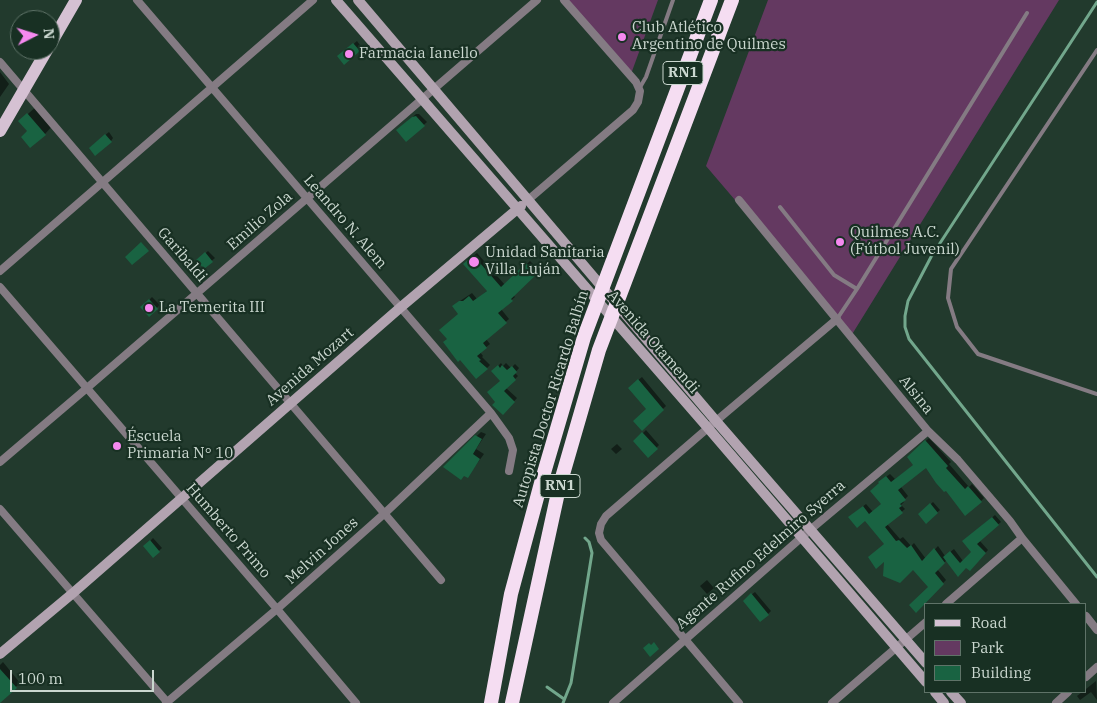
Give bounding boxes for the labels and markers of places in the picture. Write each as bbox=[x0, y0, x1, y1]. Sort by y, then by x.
place label: Club Atlético Argentino de Quilmes bbox=[632, 19, 786, 54]
marker: Club Atlético Argentino de Quilmes bbox=[616, 31, 628, 43]
place label: Farmacia Ianello bbox=[359, 45, 478, 63]
marker: Farmacia Ianello bbox=[343, 48, 355, 60]
place label: Quilmes A.C. (Fútbol Juvenil) bbox=[850, 224, 960, 259]
marker: Quilmes A.C. (Fútbol Juvenil) bbox=[834, 236, 846, 248]
place label: Unidad Sanitaria Villa Luján bbox=[485, 244, 605, 279]
marker: Unidad Sanitaria Villa Luján bbox=[467, 255, 481, 269]
place label: La Ternerita III bbox=[159, 299, 265, 317]
marker: La Ternerita III bbox=[143, 302, 155, 314]
place label: Éscuela Primaria N° 10 bbox=[127, 428, 233, 463]
marker: Éscuela Primaria N° 10 bbox=[111, 440, 123, 452]

